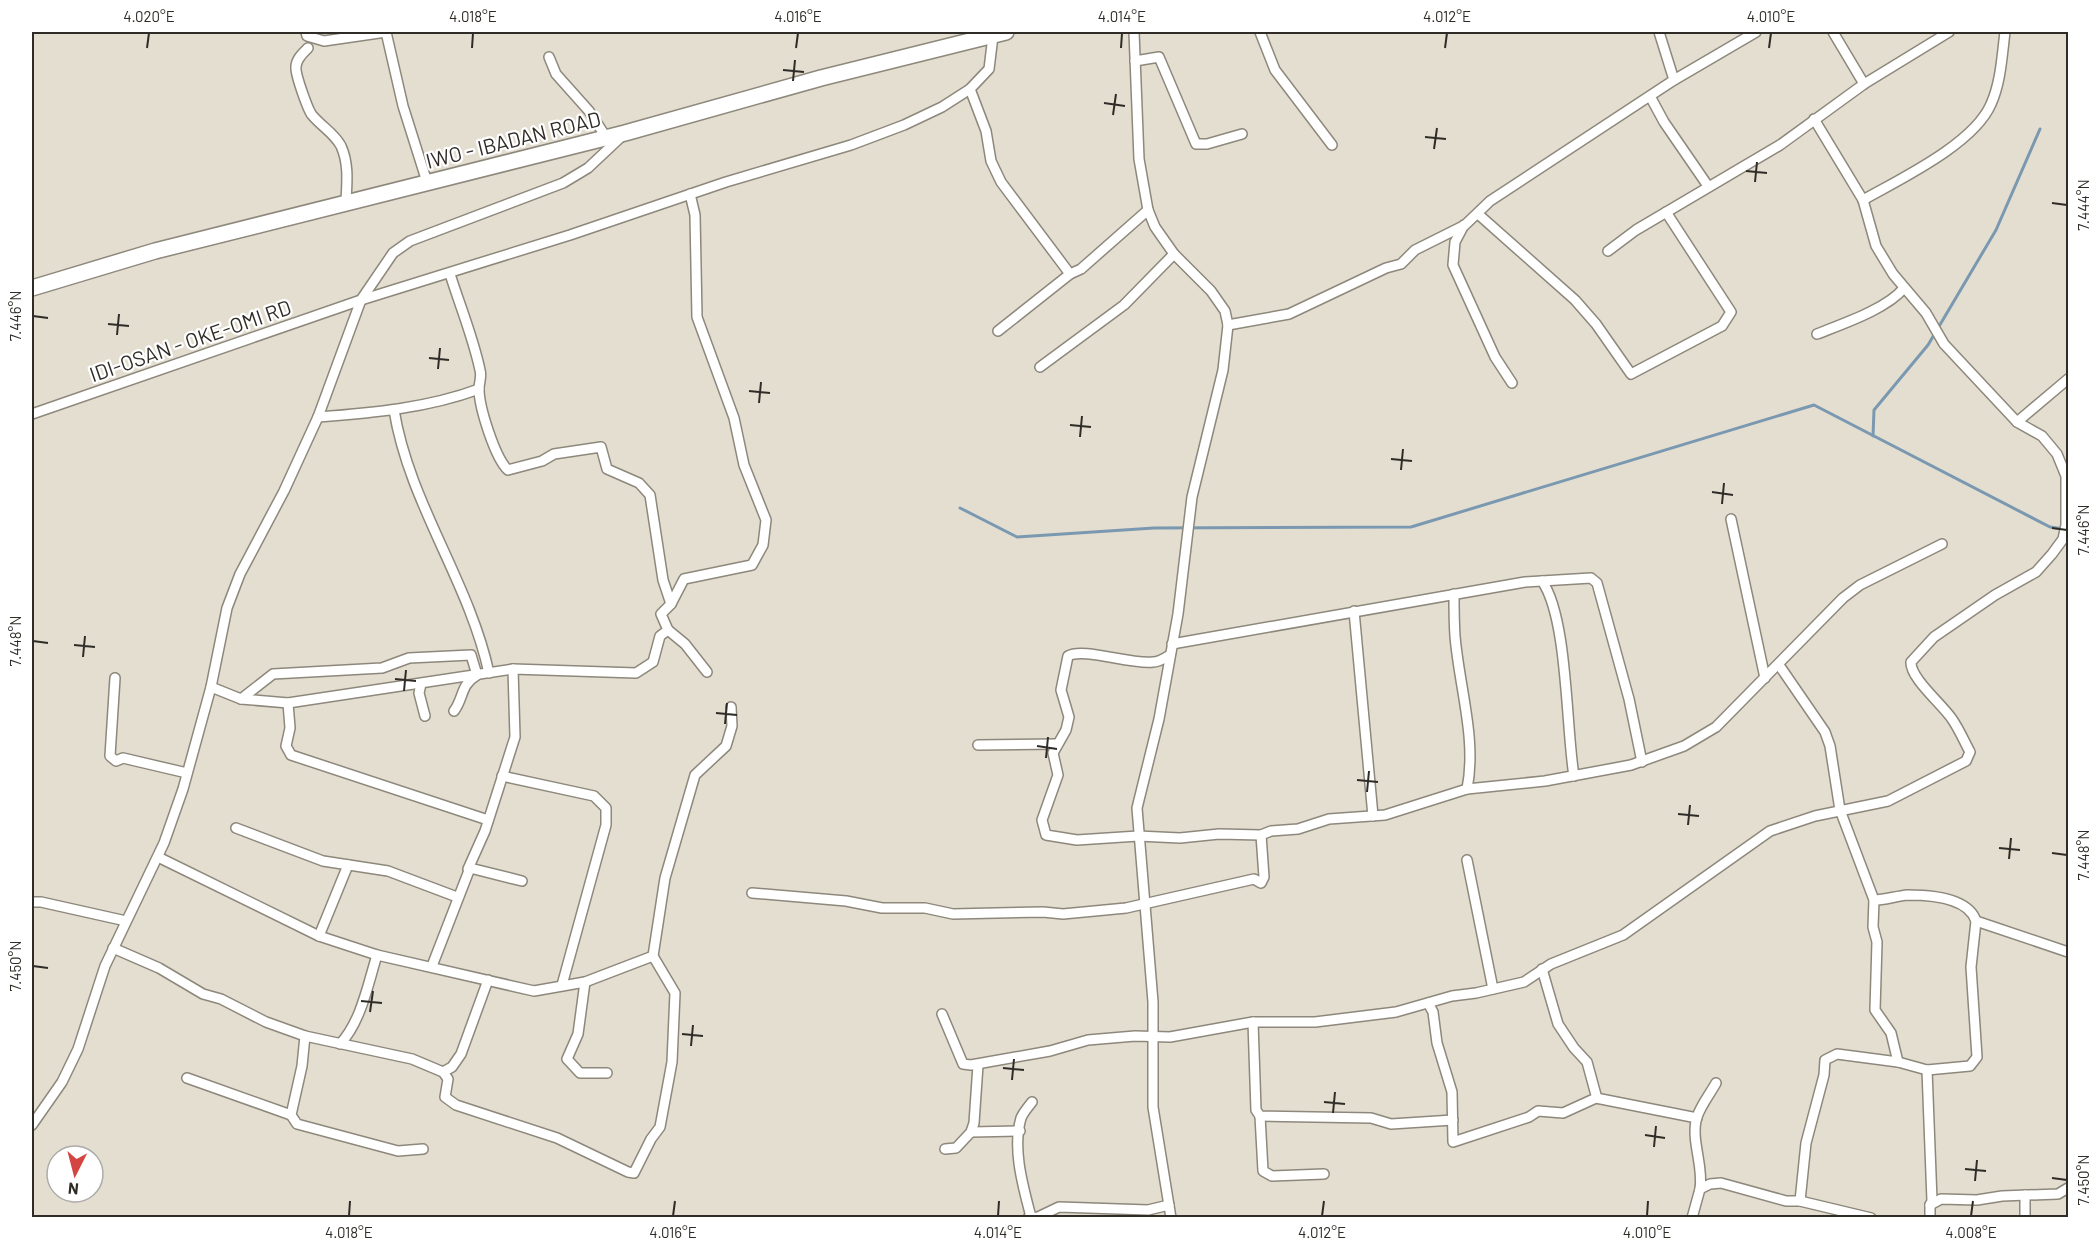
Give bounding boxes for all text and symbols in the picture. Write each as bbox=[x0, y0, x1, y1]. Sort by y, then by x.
text: 4.020°E bbox=[123, 7, 175, 25]
text: 4.018°E bbox=[449, 7, 497, 25]
text: 4.016°E bbox=[774, 7, 822, 25]
text: 4.014°E bbox=[1098, 7, 1146, 25]
text: 4.012°E bbox=[1423, 7, 1471, 25]
text: 4.010°E bbox=[1747, 7, 1795, 25]
street label: IWO - IBADAN ROAD bbox=[423, 105, 603, 173]
text: 7.444°N bbox=[2074, 179, 2092, 231]
text: 7.446°N bbox=[6, 291, 24, 341]
street label: IDI-OSAN - OKE-OMI RD bbox=[86, 294, 294, 386]
text: 7.446°N bbox=[2074, 505, 2092, 555]
text: 7.448°N bbox=[6, 616, 24, 666]
text: 7.448°N bbox=[2074, 830, 2092, 880]
text: 7.450°N bbox=[6, 941, 24, 991]
north arrow bbox=[45, 1144, 105, 1204]
text: 7.450°N bbox=[2074, 1155, 2092, 1205]
text: N bbox=[67, 1179, 80, 1199]
text: 4.018°E bbox=[325, 1223, 373, 1241]
text: 4.016°E bbox=[649, 1223, 697, 1241]
text: 4.014°E bbox=[974, 1223, 1022, 1241]
text: 4.012°E bbox=[1298, 1223, 1346, 1241]
text: 4.010°E bbox=[1623, 1223, 1671, 1241]
text: 4.008°E bbox=[1945, 1223, 1997, 1241]

